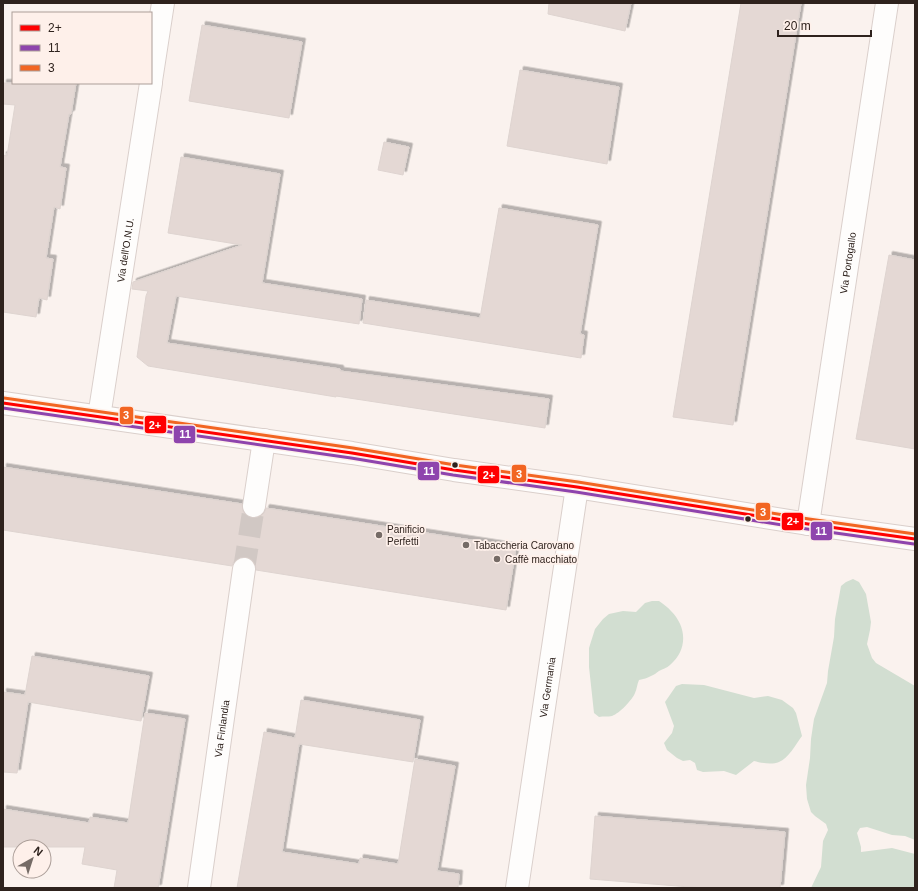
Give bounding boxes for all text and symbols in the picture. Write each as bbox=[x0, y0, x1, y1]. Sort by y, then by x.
legend bbox=[12, 12, 152, 84]
scale bar bbox=[778, 12, 871, 38]
text: 20 m bbox=[784, 19, 811, 33]
text: 2+ bbox=[48, 21, 62, 35]
text: 11 bbox=[48, 41, 61, 55]
text: 3 bbox=[48, 61, 55, 75]
street label: Via dell'O.N.U. bbox=[115, 217, 135, 283]
street label: Via Portogallo bbox=[837, 231, 858, 295]
line badge: 3 bbox=[119, 406, 134, 425]
text: 3 bbox=[123, 409, 129, 421]
line badge: 2+ bbox=[144, 415, 167, 434]
text: 2+ bbox=[149, 419, 161, 431]
line badge: 11 bbox=[173, 425, 196, 444]
text: 11 bbox=[179, 428, 191, 440]
unlabelled marker bbox=[450, 460, 460, 470]
line badge: 11 bbox=[417, 461, 440, 481]
line badge: 3 bbox=[511, 464, 527, 483]
text: 11 bbox=[423, 465, 435, 477]
line badge: 2+ bbox=[477, 465, 500, 484]
text: 3 bbox=[516, 468, 522, 480]
text: 2+ bbox=[483, 469, 495, 481]
line badge: 3 bbox=[755, 502, 771, 521]
text: 3 bbox=[760, 506, 766, 518]
line badge: 2+ bbox=[781, 512, 804, 531]
unlabelled marker bbox=[743, 514, 753, 524]
text: 2+ bbox=[787, 515, 799, 527]
line badge: 11 bbox=[810, 521, 833, 541]
place label: Panificio Perfetti bbox=[387, 524, 425, 547]
text: 11 bbox=[815, 525, 827, 537]
marker: Panificio Perfetti bbox=[374, 530, 384, 540]
marker: Tabaccheria Carovano bbox=[461, 540, 471, 550]
place label: Tabaccheria Carovano bbox=[474, 540, 574, 551]
marker: Caffè macchiato bbox=[492, 554, 502, 564]
place label: Caffè macchiato bbox=[505, 554, 578, 565]
street label: Via Germania bbox=[537, 656, 557, 718]
street label: Via Finlandia bbox=[212, 699, 231, 758]
north arrow bbox=[12, 839, 52, 879]
text: N bbox=[31, 844, 45, 858]

